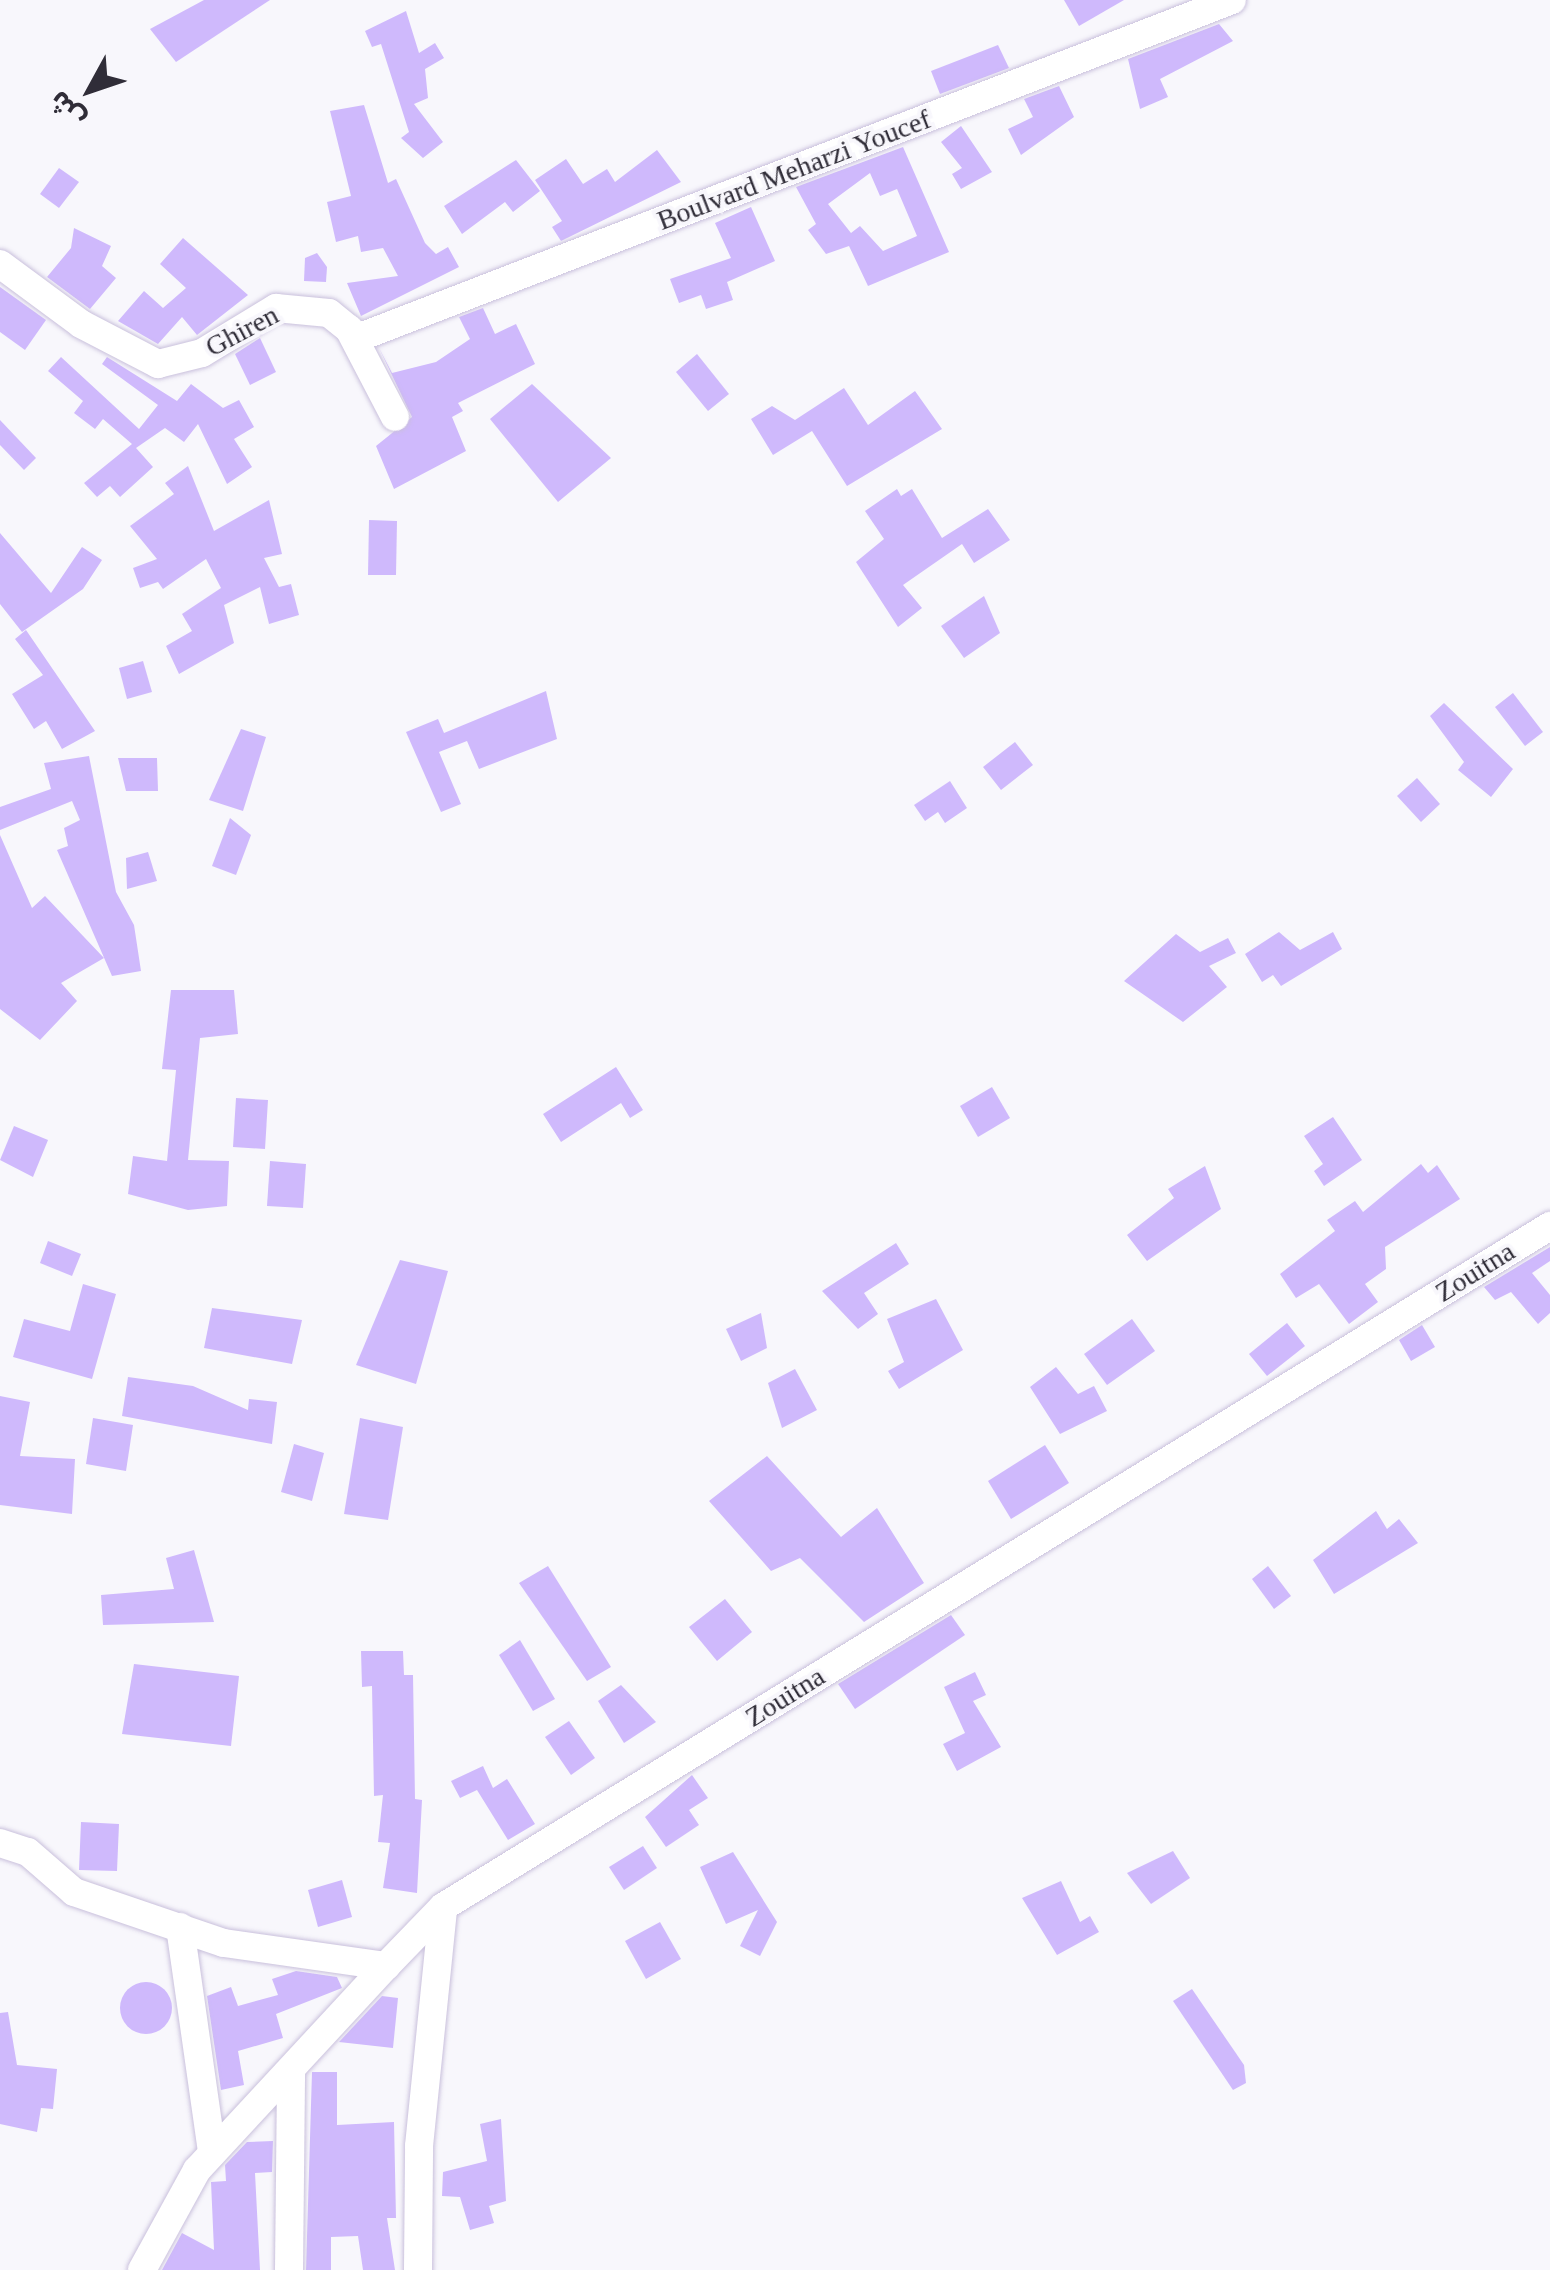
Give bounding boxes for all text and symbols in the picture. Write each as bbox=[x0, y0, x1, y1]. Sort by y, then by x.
north arrow bbox=[40, 40, 140, 140]
text: ش bbox=[42, 85, 91, 134]
street label: Boulvard Meharzi Youcef bbox=[652, 102, 936, 238]
street label: Ghiren bbox=[200, 298, 284, 364]
street label: Zouitna bbox=[1429, 1235, 1521, 1309]
street label: Zouitna bbox=[739, 1660, 831, 1734]

